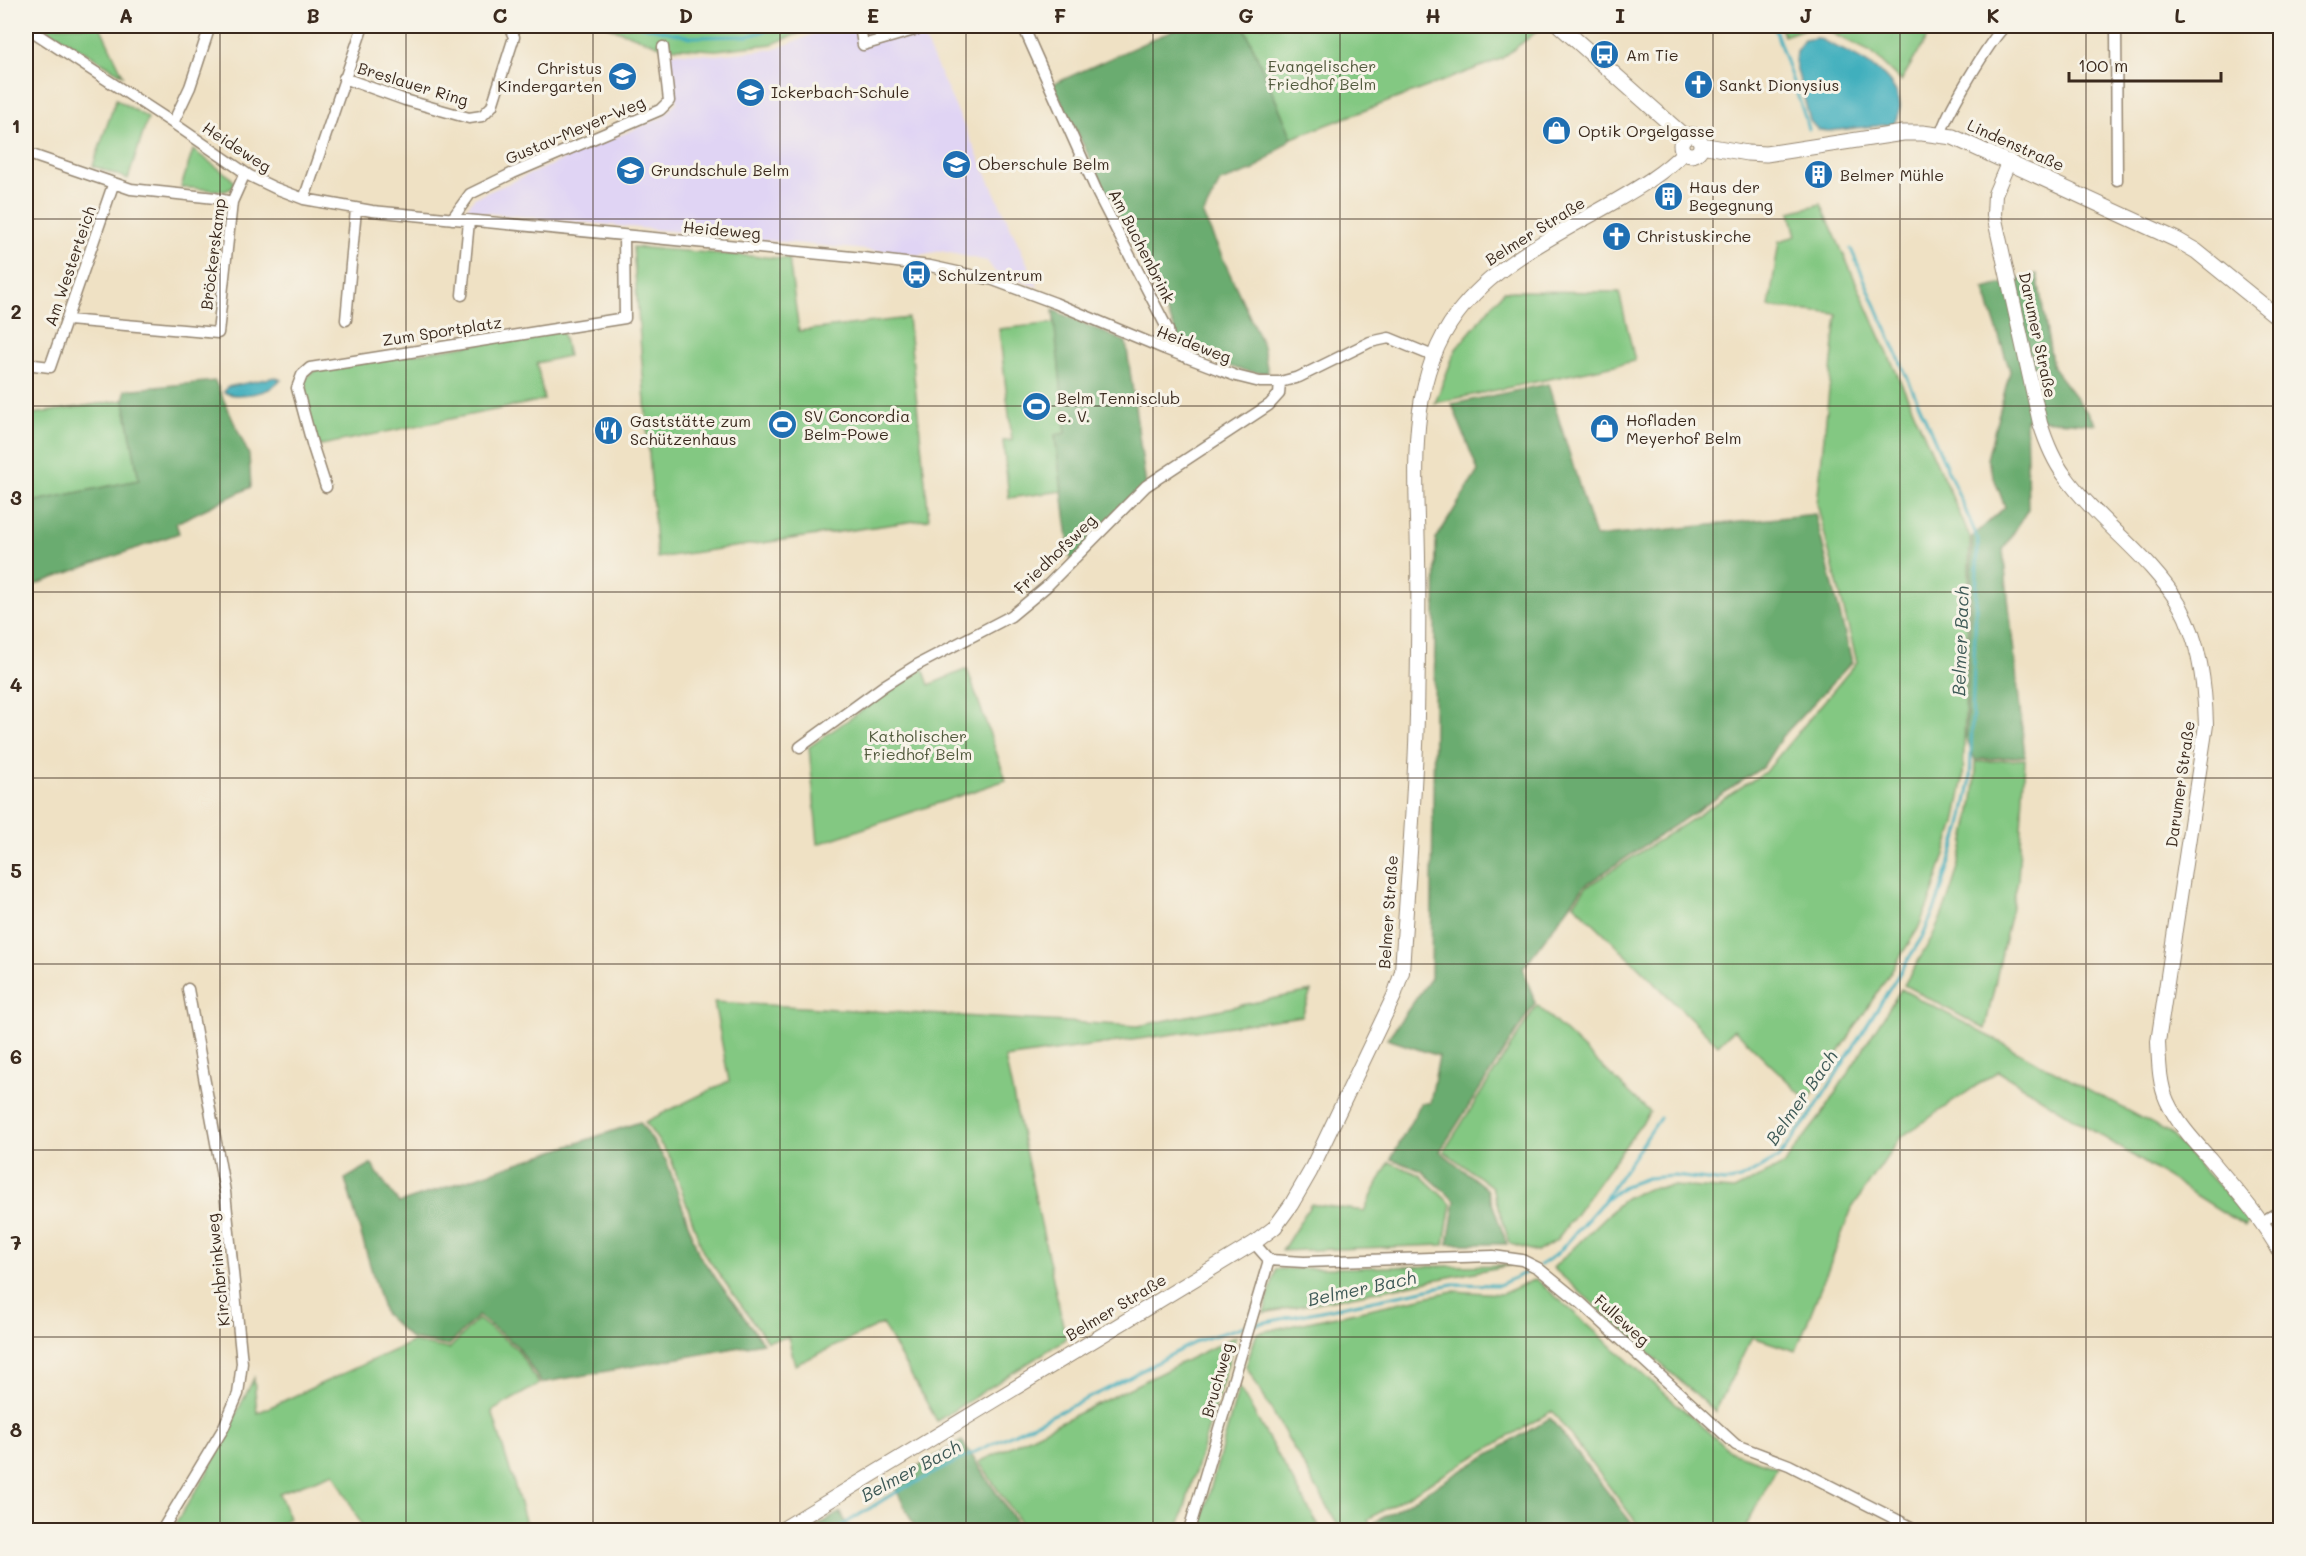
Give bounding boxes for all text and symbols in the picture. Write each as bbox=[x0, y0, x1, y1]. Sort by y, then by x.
text: A bbox=[119, 2, 133, 28]
text: B bbox=[306, 2, 320, 28]
text: C bbox=[493, 2, 508, 28]
text: D bbox=[679, 2, 693, 28]
text: E bbox=[867, 2, 879, 28]
text: F bbox=[1054, 2, 1067, 28]
text: G bbox=[1238, 2, 1254, 28]
text: H bbox=[1425, 2, 1441, 28]
text: I bbox=[1615, 2, 1625, 28]
text: J bbox=[1799, 2, 1813, 28]
text: K bbox=[1986, 2, 2000, 28]
text: L bbox=[2174, 2, 2186, 28]
bus stop icon: Am Tie bbox=[1589, 39, 1621, 71]
place label: Am Tie bbox=[1626, 44, 1679, 65]
scale bar bbox=[2069, 45, 2220, 83]
text: 100 m bbox=[2078, 53, 2128, 77]
park label: Evangelischer Friedhof Belm bbox=[1268, 55, 1376, 94]
street label: Breslauer Ring bbox=[355, 57, 471, 110]
place label: Christus Kindergarten bbox=[497, 57, 602, 96]
school or university icon: Christus Kindergarten bbox=[607, 61, 639, 93]
church icon: Sankt Dionysius bbox=[1682, 69, 1714, 101]
place label: Sankt Dionysius bbox=[1719, 74, 1839, 95]
school or university icon: Ickerbach-Schule bbox=[734, 76, 766, 108]
place label: Ickerbach-Schule bbox=[771, 81, 909, 102]
street label: Gustav-Meyer-Weg bbox=[502, 91, 648, 168]
text: 1 bbox=[12, 112, 20, 138]
street label: Lindenstraße bbox=[1964, 114, 2068, 175]
shop icon: Optik Orgelgasse bbox=[1541, 115, 1573, 147]
street label: Heideweg bbox=[199, 117, 276, 177]
place label: Optik Orgelgasse bbox=[1578, 120, 1715, 141]
school or university icon: Oberschule Belm bbox=[941, 148, 973, 180]
place label: Oberschule Belm bbox=[978, 153, 1109, 174]
school or university icon: Grundschule Belm bbox=[614, 154, 646, 186]
place label: Grundschule Belm bbox=[651, 159, 789, 180]
building icon: Belmer Mühle bbox=[1803, 159, 1835, 191]
place label: Belmer Mühle bbox=[1840, 164, 1944, 185]
place label: Haus der Begegnung bbox=[1689, 176, 1773, 215]
building icon: Haus der Begegnung bbox=[1652, 180, 1684, 212]
street label: Am Buchenbrink bbox=[1105, 185, 1180, 306]
street label: Belmer Straße bbox=[1481, 192, 1589, 270]
street label: Bröckerskamp bbox=[195, 197, 230, 311]
street label: Am Westerteich bbox=[39, 203, 100, 329]
street label: Heideweg bbox=[682, 216, 762, 243]
church icon: Christuskirche bbox=[1600, 220, 1632, 252]
place label: Christuskirche bbox=[1637, 225, 1751, 246]
bus stop icon: Schulzentrum bbox=[901, 259, 933, 291]
place label: Schulzentrum bbox=[938, 264, 1042, 285]
street label: Darumer Straße bbox=[2015, 270, 2062, 400]
text: 2 bbox=[10, 298, 22, 324]
street label: Zum Sportplatz bbox=[381, 311, 503, 350]
street label: Heideweg bbox=[1154, 320, 1234, 367]
place label: Belm Tennisclub e. V. bbox=[1057, 387, 1180, 426]
sports icon: Belm Tennisclub e. V. bbox=[1020, 391, 1052, 423]
place label: SV Concordia Belm-Powe bbox=[804, 405, 910, 444]
sports icon: SV Concordia Belm-Powe bbox=[767, 409, 799, 441]
place label: Hofladen Meyerhof Belm bbox=[1626, 409, 1741, 448]
place label: Gaststätte zum Schützenhaus bbox=[630, 410, 751, 449]
shop icon: Hofladen Meyerhof Belm bbox=[1589, 413, 1621, 445]
restaurant icon: Gaststätte zum Schützenhaus bbox=[593, 414, 625, 446]
text: 3 bbox=[10, 484, 22, 510]
street label: Friedhofsweg bbox=[1009, 509, 1100, 598]
water label: Belmer Bach bbox=[1946, 585, 1974, 696]
text: 4 bbox=[10, 671, 23, 697]
street label: Darumer Straße bbox=[2160, 719, 2199, 849]
park label: Katholischer Friedhof Belm bbox=[864, 725, 972, 764]
street label: Belmer Straße bbox=[1373, 854, 1402, 969]
text: 5 bbox=[10, 857, 22, 883]
text: 6 bbox=[10, 1043, 22, 1069]
water label: Belmer Bach bbox=[1760, 1045, 1843, 1149]
street label: Kirchbrinkweg bbox=[201, 1213, 234, 1327]
text: 7 bbox=[10, 1229, 22, 1255]
water label: Belmer Bach bbox=[1305, 1265, 1418, 1311]
street label: Belmer Straße bbox=[1062, 1268, 1170, 1345]
street label: Fulleweg bbox=[1590, 1289, 1654, 1350]
street label: Bruchweg bbox=[1196, 1340, 1237, 1420]
text: 8 bbox=[10, 1416, 22, 1442]
water label: Belmer Bach bbox=[856, 1434, 965, 1507]

